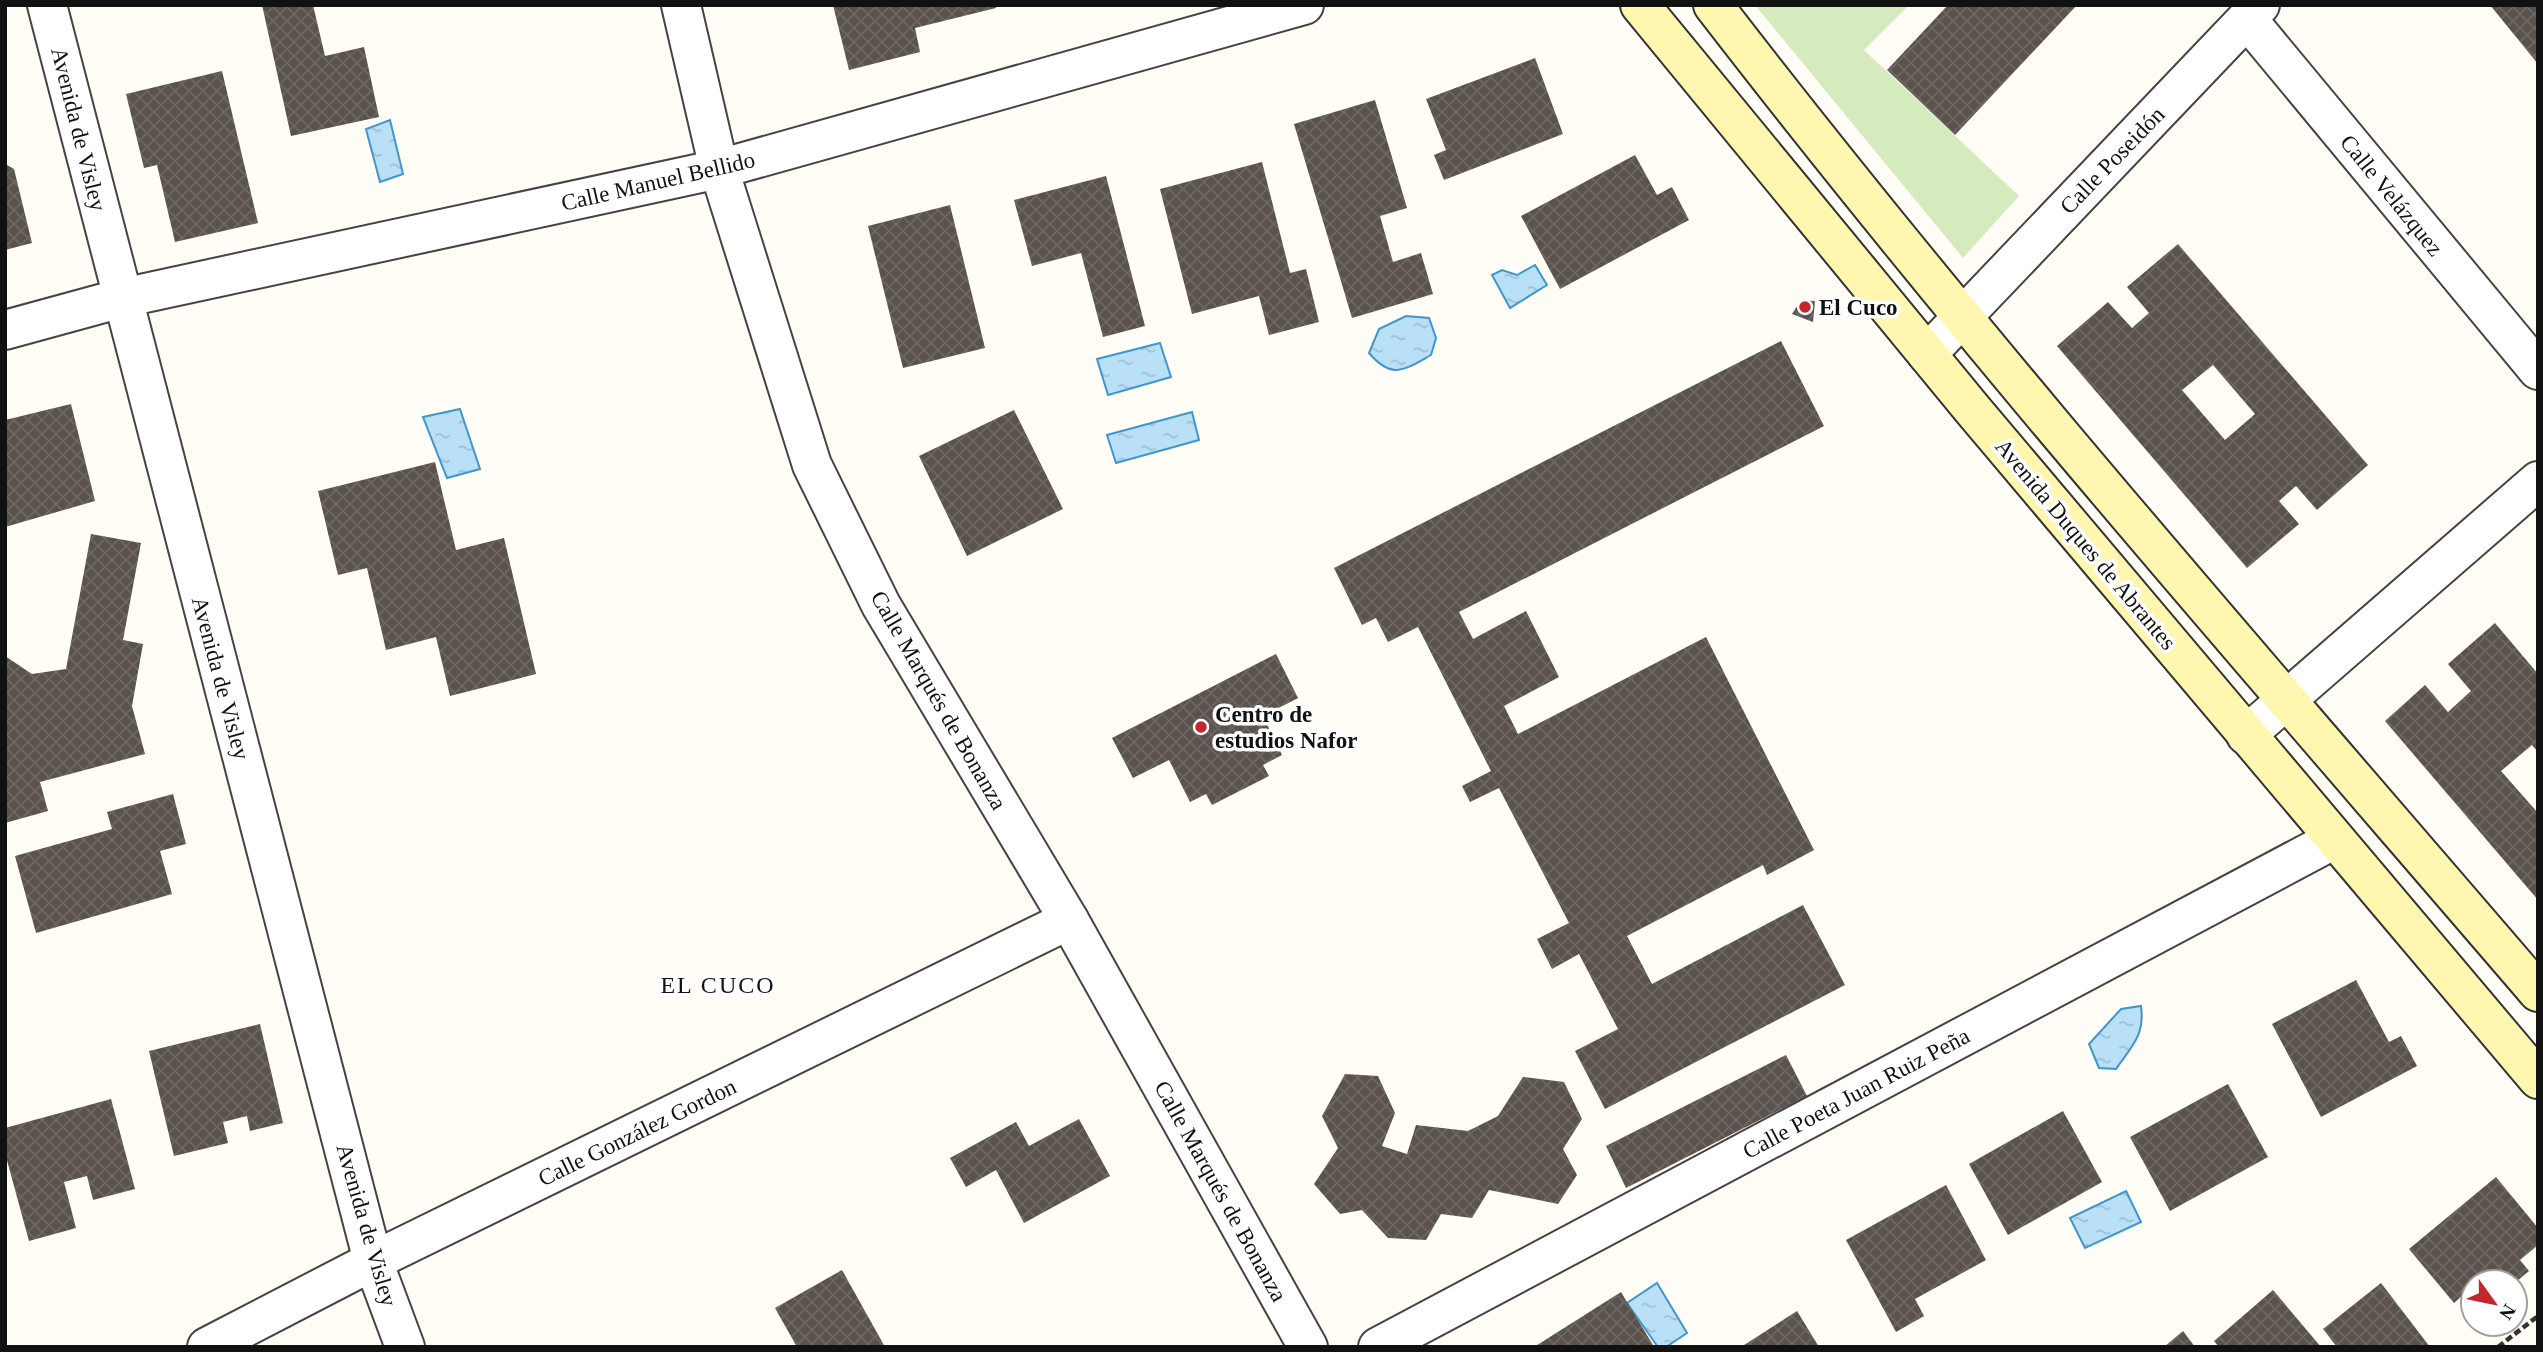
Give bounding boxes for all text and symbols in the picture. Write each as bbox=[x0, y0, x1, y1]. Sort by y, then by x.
street label: Avenida de Visley bbox=[46, 45, 111, 214]
street label: Calle Poseidón bbox=[2055, 101, 2170, 219]
street label: Calle Velázquez bbox=[2335, 130, 2448, 261]
street label: Calle Manuel Bellido bbox=[559, 147, 757, 216]
place label: El Cuco bbox=[1819, 295, 1898, 320]
marker: El Cuco bbox=[1797, 299, 1813, 315]
street label: Avenida Duques de Abrantes bbox=[1990, 434, 2181, 655]
street label: Calle Marqués de Bonanza bbox=[866, 586, 1012, 814]
street label: Avenida de Visley bbox=[187, 594, 254, 763]
place label: Centro de estudios Nafor bbox=[1215, 702, 1357, 753]
marker: Centro de estudios Nafor bbox=[1193, 719, 1209, 735]
district label: EL CUCO bbox=[660, 972, 776, 998]
street label: Calle Poeta Juan Ruiz Peña bbox=[1739, 1023, 1974, 1164]
street label: Calle González Gordon bbox=[534, 1073, 741, 1191]
street label: Calle Marqués de Bonanza bbox=[1149, 1077, 1292, 1306]
street label: Avenida de Visley bbox=[331, 1141, 402, 1310]
north arrow bbox=[2459, 1268, 2529, 1338]
text: N bbox=[2495, 1301, 2520, 1324]

